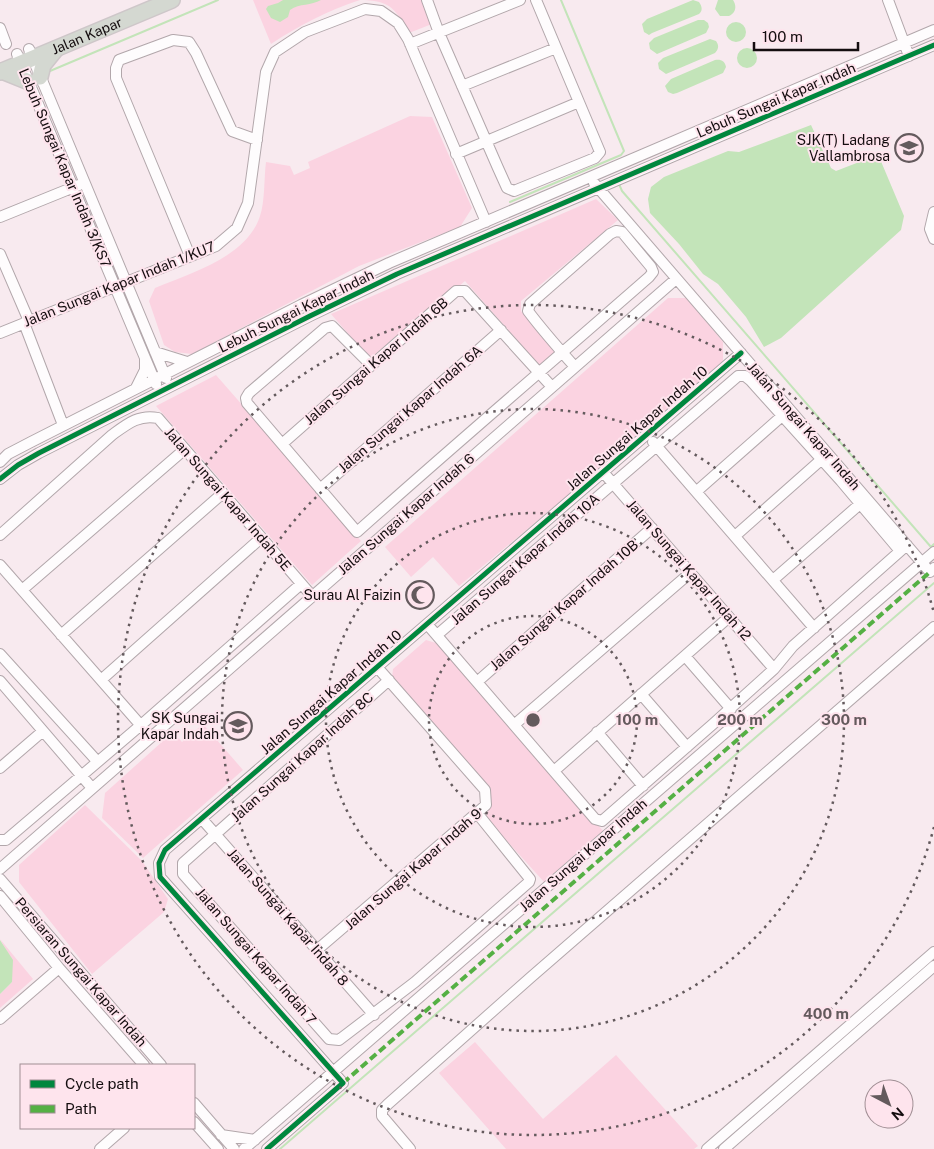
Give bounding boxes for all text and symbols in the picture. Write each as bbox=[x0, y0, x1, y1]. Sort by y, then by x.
street label: Jalan Kapar bbox=[49, 14, 125, 58]
scale bar bbox=[754, 20, 858, 52]
text: 100 m bbox=[762, 28, 803, 45]
street label: Lebuh Sungai Kapar Indah bbox=[694, 59, 858, 141]
street label: Lebuh Sungai Kapar Indah 3/KS7 bbox=[16, 66, 114, 270]
place label: SJK(T) Ladang Vallambrosa bbox=[797, 132, 890, 164]
school or university icon: SJK(T) Ladang Vallambrosa bbox=[894, 133, 924, 163]
street label: Jalan Sungai Kapar Indah 1/KU7 bbox=[21, 238, 217, 330]
street label: Lebuh Sungai Kapar Indah bbox=[216, 266, 376, 356]
street label: Jalan Sungai Kapar Indah 6B bbox=[301, 294, 451, 428]
street label: Jalan Sungai Kapar Indah 6A bbox=[335, 342, 485, 476]
street label: Jalan Sungai Kapar Indah bbox=[744, 359, 864, 493]
street label: Jalan Sungai Kapar Indah 10 bbox=[563, 362, 711, 494]
street label: Jalan Sungai Kapar Indah 5E bbox=[161, 424, 295, 574]
street label: Jalan Sungai Kapar Indah 6 bbox=[334, 450, 478, 578]
street label: Jalan Sungai Kapar Indah 10A bbox=[448, 490, 602, 628]
street label: Jalan Sungai Kapar Indah 12 bbox=[624, 496, 754, 644]
street label: Jalan Sungai Kapar Indah 10B bbox=[487, 536, 641, 674]
mosque icon: Surau Al Faizin bbox=[405, 580, 435, 610]
place label: Surau Al Faizin bbox=[304, 587, 401, 603]
street label: Jalan Sungai Kapar Indah 10 bbox=[257, 626, 405, 758]
street label: Jalan Sungai Kapar Indah 8C bbox=[228, 689, 376, 825]
place label: SK Sungai Kapar Indah bbox=[141, 710, 219, 742]
school or university icon: SK Sungai Kapar Indah bbox=[223, 711, 253, 741]
centre of rings bbox=[524, 711, 542, 729]
text: 100 m bbox=[616, 711, 658, 728]
text: 200 m bbox=[717, 711, 763, 728]
text: 300 m bbox=[821, 711, 867, 728]
street label: Jalan Sungai Kapar Indah bbox=[516, 795, 650, 915]
street label: Jalan Sungai Kapar Indah 9 bbox=[341, 805, 485, 933]
street label: Jalan Sungai Kapar Indah 8 bbox=[224, 845, 352, 989]
street label: Jalan Sungai Kapar Indah 7 bbox=[192, 885, 320, 1027]
street label: Persiaran Sungai Kapar Indah bbox=[12, 894, 150, 1050]
text: 400 m bbox=[803, 1005, 849, 1022]
legend bbox=[20, 1064, 195, 1129]
text: Cycle path bbox=[65, 1075, 139, 1092]
north arrow bbox=[864, 1079, 914, 1129]
text: Path bbox=[65, 1100, 97, 1117]
text: N bbox=[888, 1104, 907, 1123]

